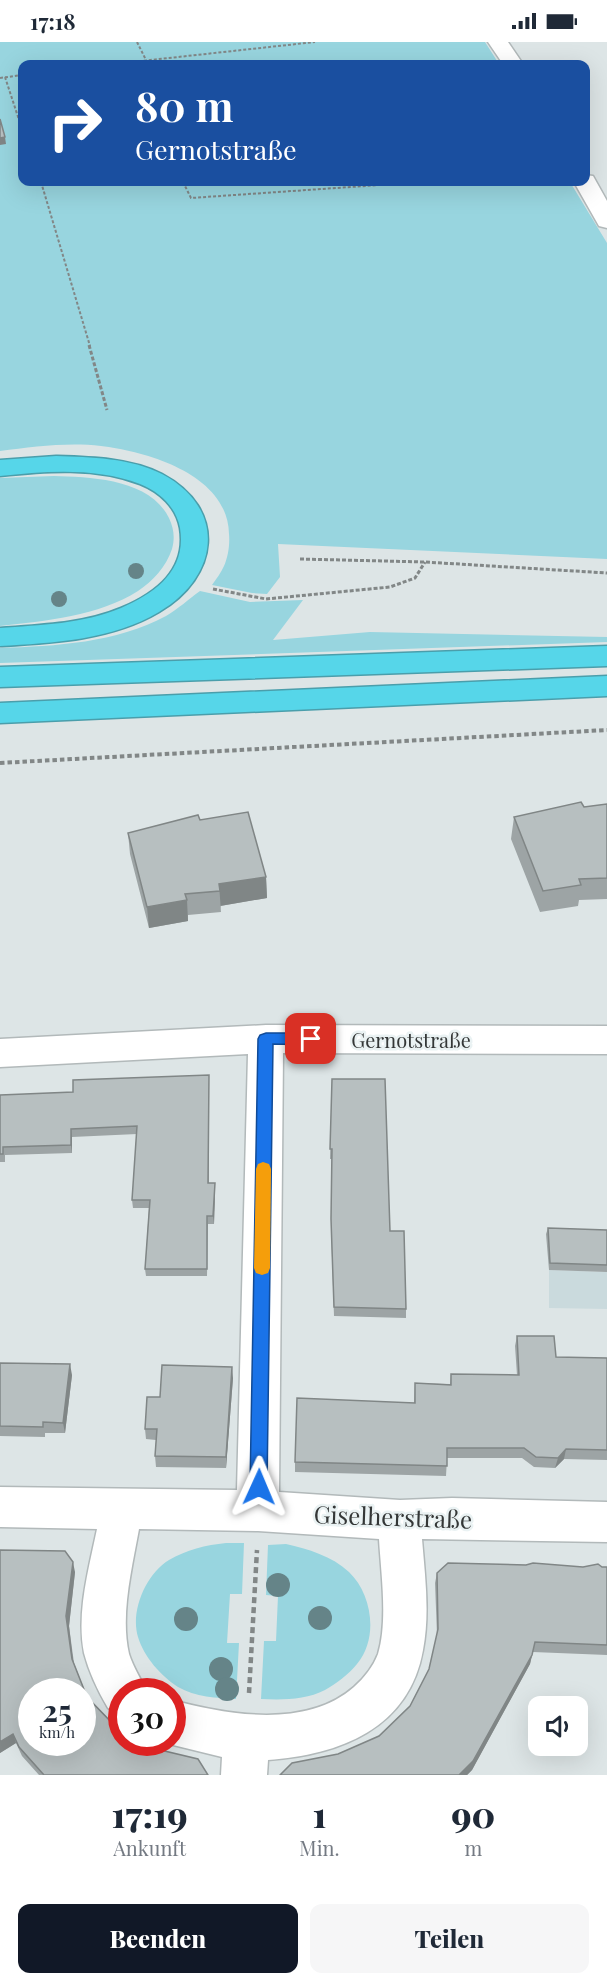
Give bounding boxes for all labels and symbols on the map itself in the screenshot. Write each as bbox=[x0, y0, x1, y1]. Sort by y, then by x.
pin bbox=[285, 1013, 336, 1064]
street label: Gernotstraße bbox=[351, 1026, 471, 1053]
position arrow bbox=[227, 1455, 291, 1519]
street label: Giselherstraße bbox=[313, 1497, 473, 1535]
speed limit sign: 30 bbox=[108, 1678, 186, 1756]

